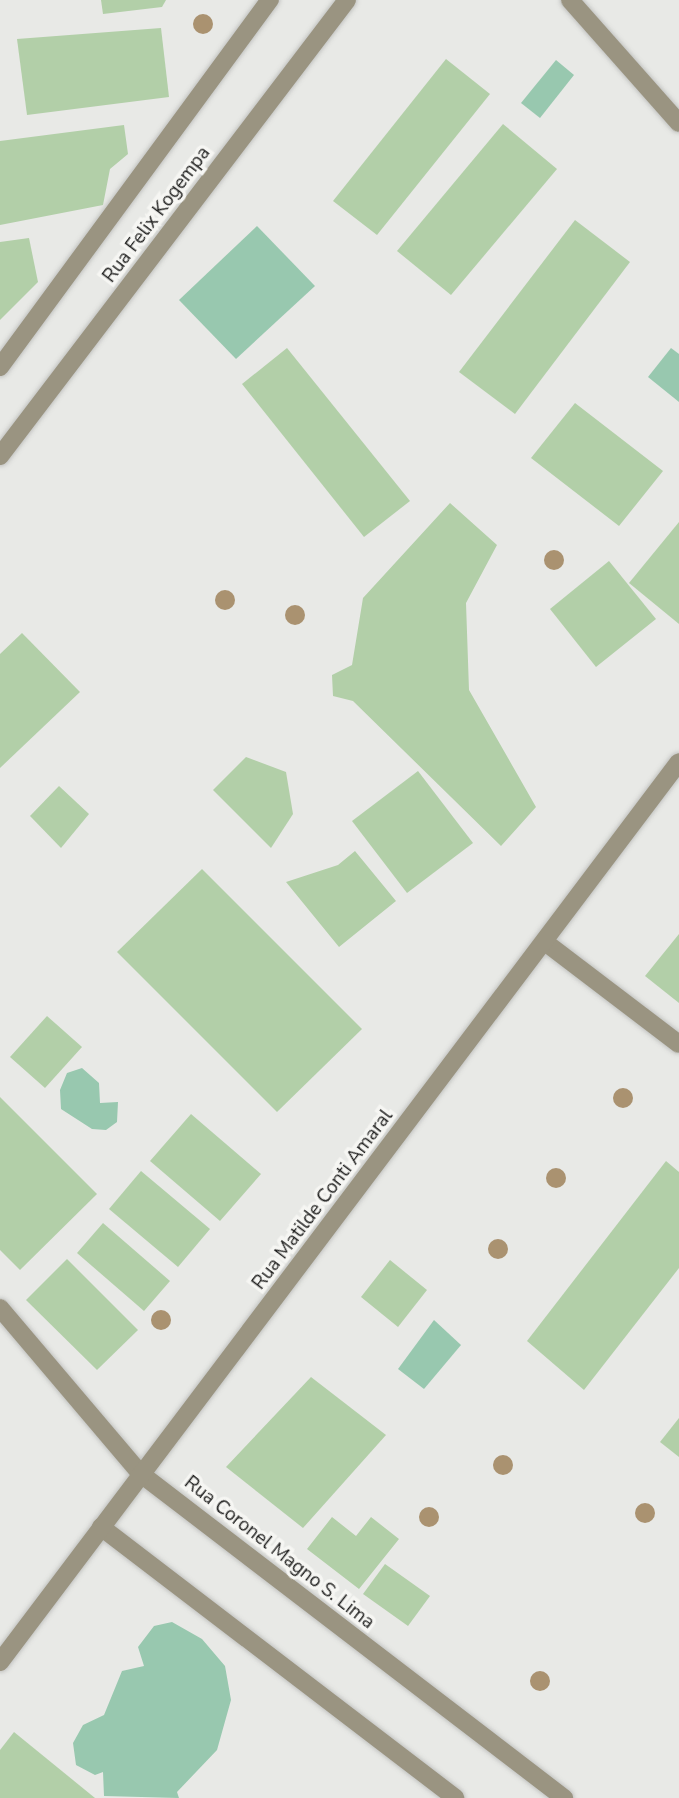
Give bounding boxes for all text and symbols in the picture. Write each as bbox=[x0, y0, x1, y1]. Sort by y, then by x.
street label: Rua Felix Kogempa bbox=[98, 143, 216, 287]
street label: Rua Matilde Conti Amaral bbox=[248, 1106, 398, 1294]
street label: Rua Coronel Magno S. Lima bbox=[179, 1472, 379, 1634]

